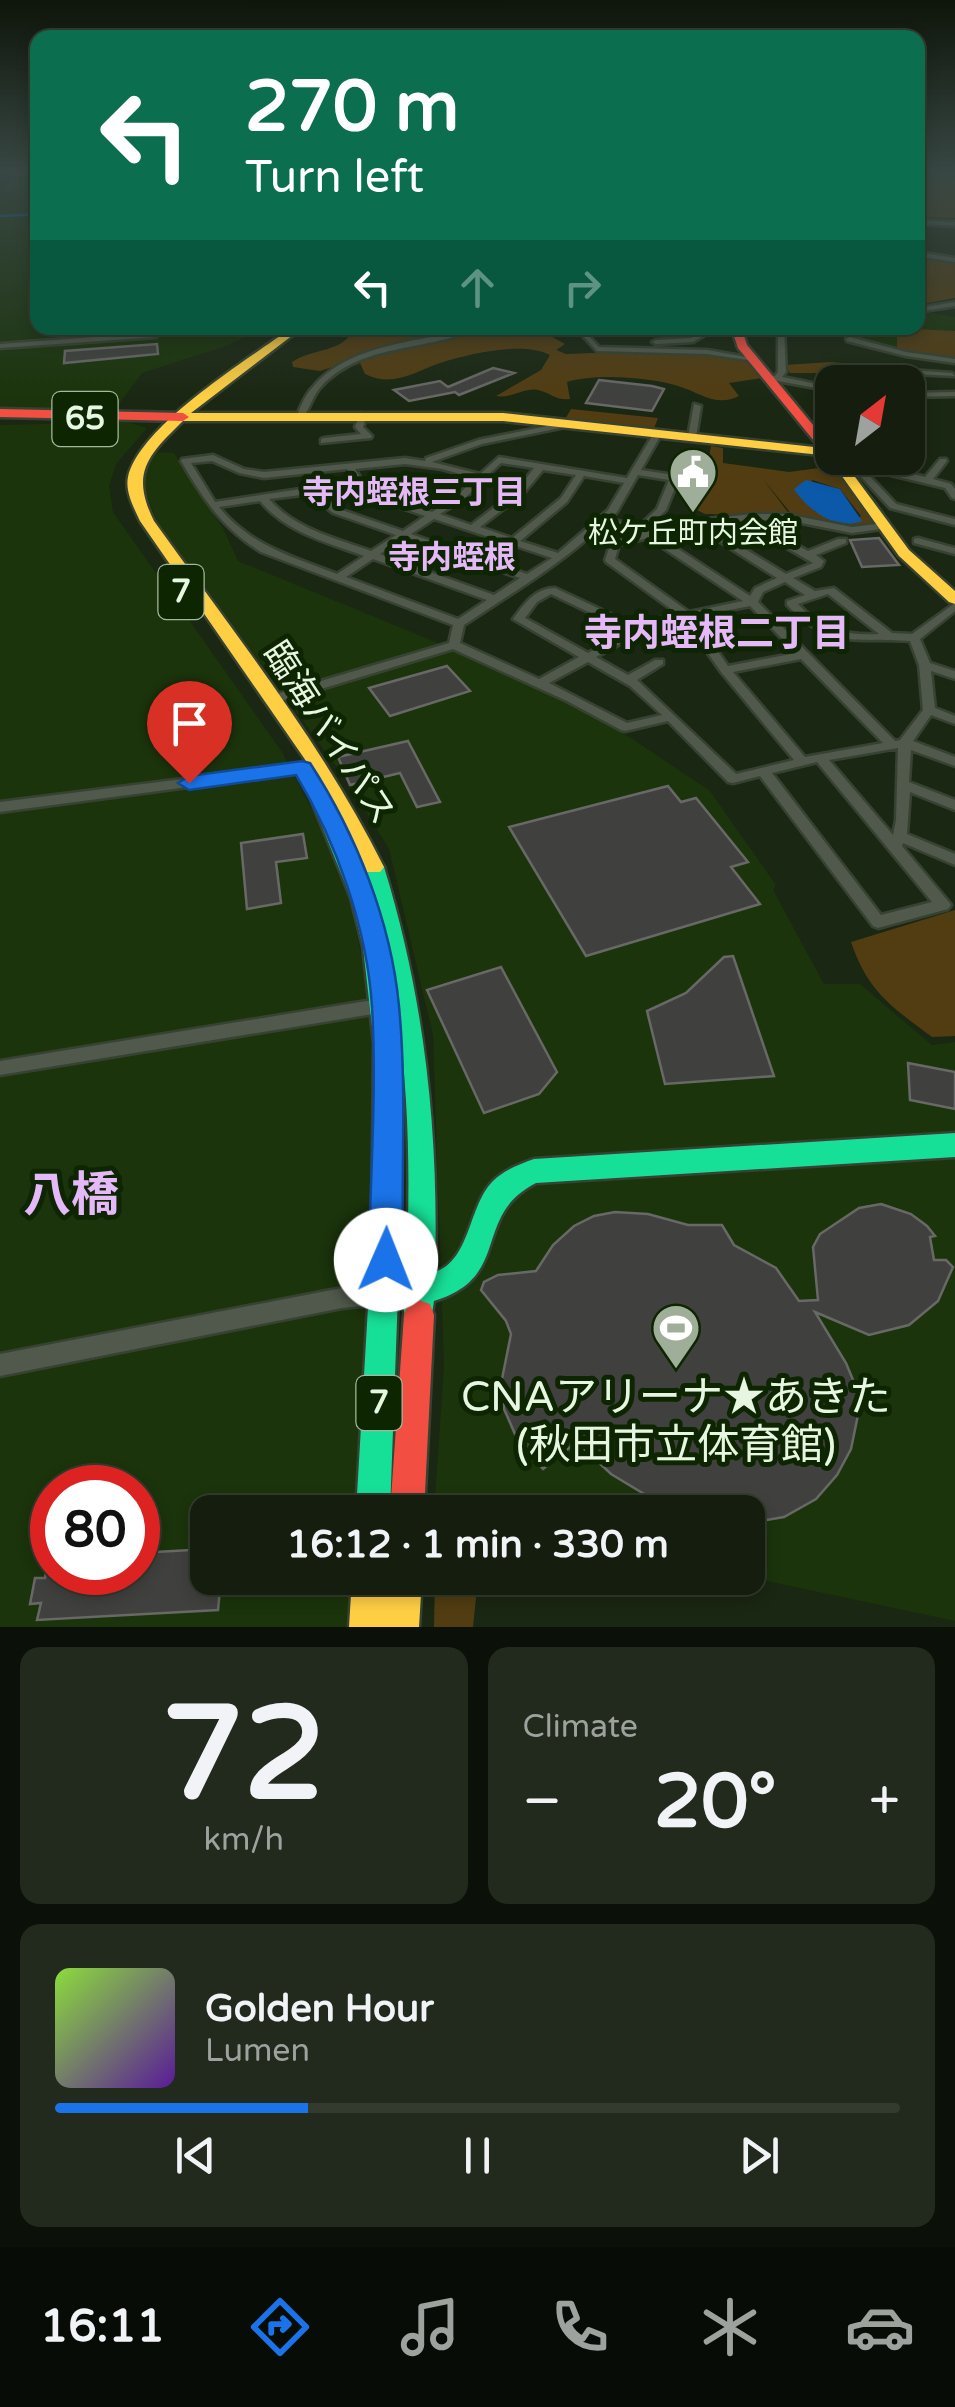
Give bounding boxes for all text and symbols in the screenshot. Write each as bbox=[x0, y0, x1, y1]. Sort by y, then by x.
text: 270 m bbox=[245, 66, 459, 150]
icon: left bbox=[80, 70, 210, 200]
text: Turn left bbox=[245, 151, 424, 205]
icon: left bbox=[345, 260, 400, 315]
icon: ahead bbox=[450, 260, 505, 315]
icon: right bbox=[555, 260, 610, 315]
north arrow bbox=[815, 365, 925, 475]
map controls bbox=[815, 365, 925, 475]
road number: 65 bbox=[52, 392, 118, 446]
public building icon: 松ケ丘町内会館 bbox=[667, 446, 719, 514]
district label: 寺内蛭根三丁目 bbox=[302, 474, 526, 512]
place label: 松ケ丘町内会館 bbox=[588, 515, 798, 552]
district label: 寺内蛭根 bbox=[388, 539, 516, 577]
road number: 7 bbox=[158, 565, 204, 619]
district label: 寺内蛭根二丁目 bbox=[584, 611, 850, 657]
street label: 臨海バイパス bbox=[254, 634, 404, 832]
pin bbox=[147, 681, 232, 784]
icon: arrive bbox=[162, 696, 217, 751]
district label: 八橋 bbox=[23, 1167, 119, 1225]
position arrow bbox=[334, 1208, 438, 1312]
sports icon: CNAアリーナ★あきた (秋田市立体育館) bbox=[650, 1302, 702, 1370]
place label: CNAアリーナ★あきた (秋田市立体育館) bbox=[461, 1372, 891, 1471]
road number: 7 bbox=[356, 1376, 402, 1430]
speed limit sign: 80 bbox=[30, 1465, 160, 1595]
text: 16:12 · 1 min · 330 m bbox=[286, 1522, 669, 1568]
text: 72 bbox=[162, 1678, 325, 1834]
text: Climate bbox=[523, 1708, 638, 1746]
text: 20° bbox=[654, 1757, 777, 1847]
text: − bbox=[523, 1769, 562, 1835]
text: + bbox=[869, 1769, 900, 1835]
text: km/h bbox=[204, 1821, 284, 1859]
text: Golden Hour bbox=[205, 1986, 434, 2032]
text: Lumen bbox=[205, 2032, 310, 2070]
icon: previous bbox=[168, 2128, 223, 2183]
icon: pause bbox=[450, 2128, 505, 2183]
icon: next bbox=[732, 2128, 787, 2183]
icon: directions bbox=[245, 2292, 315, 2362]
icon: music bbox=[395, 2292, 465, 2362]
icon: phone bbox=[545, 2292, 615, 2362]
icon: climate bbox=[695, 2292, 765, 2362]
icon: car bbox=[845, 2292, 915, 2362]
text: 16:11 bbox=[40, 2300, 165, 2354]

